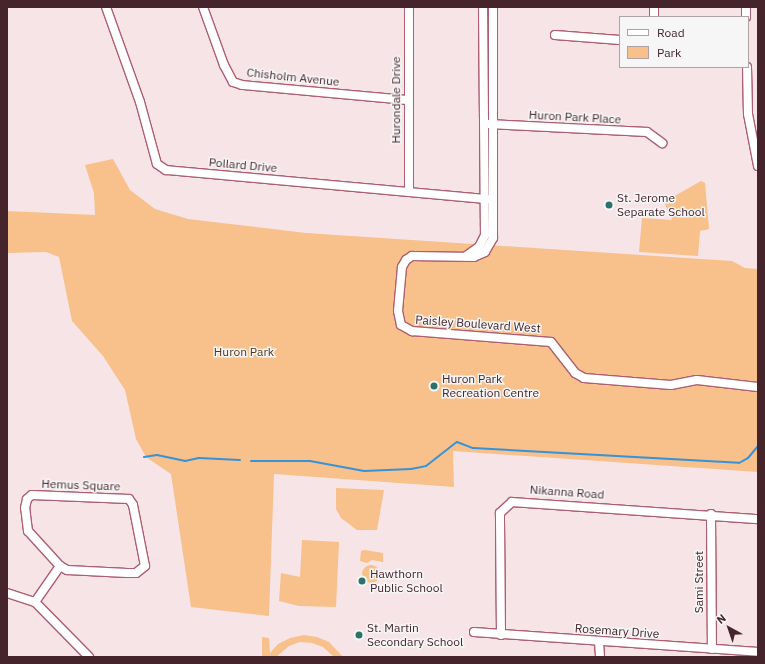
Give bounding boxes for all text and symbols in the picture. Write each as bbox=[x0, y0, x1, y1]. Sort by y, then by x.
legend bbox=[619, 16, 749, 68]
text: Road bbox=[657, 25, 685, 40]
text: Park bbox=[657, 45, 681, 60]
street label: Hurondale Drive bbox=[389, 56, 403, 144]
street label: Chisholm Avenue bbox=[246, 65, 340, 89]
street label: Huron Park Place bbox=[528, 107, 622, 127]
street label: Pollard Drive bbox=[208, 155, 278, 175]
place label: St. Jerome Separate School bbox=[617, 191, 705, 219]
marker: St. Jerome Separate School bbox=[604, 200, 614, 210]
street label: Paisley Boulevard West bbox=[415, 312, 541, 336]
park label: Huron Park bbox=[214, 345, 274, 359]
place label: Huron Park Recreation Centre bbox=[442, 372, 539, 400]
marker: Huron Park Recreation Centre bbox=[429, 381, 439, 391]
street label: Hemus Square bbox=[41, 476, 121, 494]
street label: Nikanna Road bbox=[529, 482, 605, 502]
street label: Sami Street bbox=[692, 551, 706, 613]
place label: Hawthorn Public School bbox=[370, 567, 443, 595]
marker: Hawthorn Public School bbox=[357, 576, 367, 586]
north arrow bbox=[709, 608, 749, 648]
text: N bbox=[714, 611, 729, 627]
place label: St. Martin Secondary School bbox=[367, 621, 463, 649]
street label: Rosemary Drive bbox=[574, 621, 660, 641]
marker: St. Martin Secondary School bbox=[354, 630, 364, 640]

